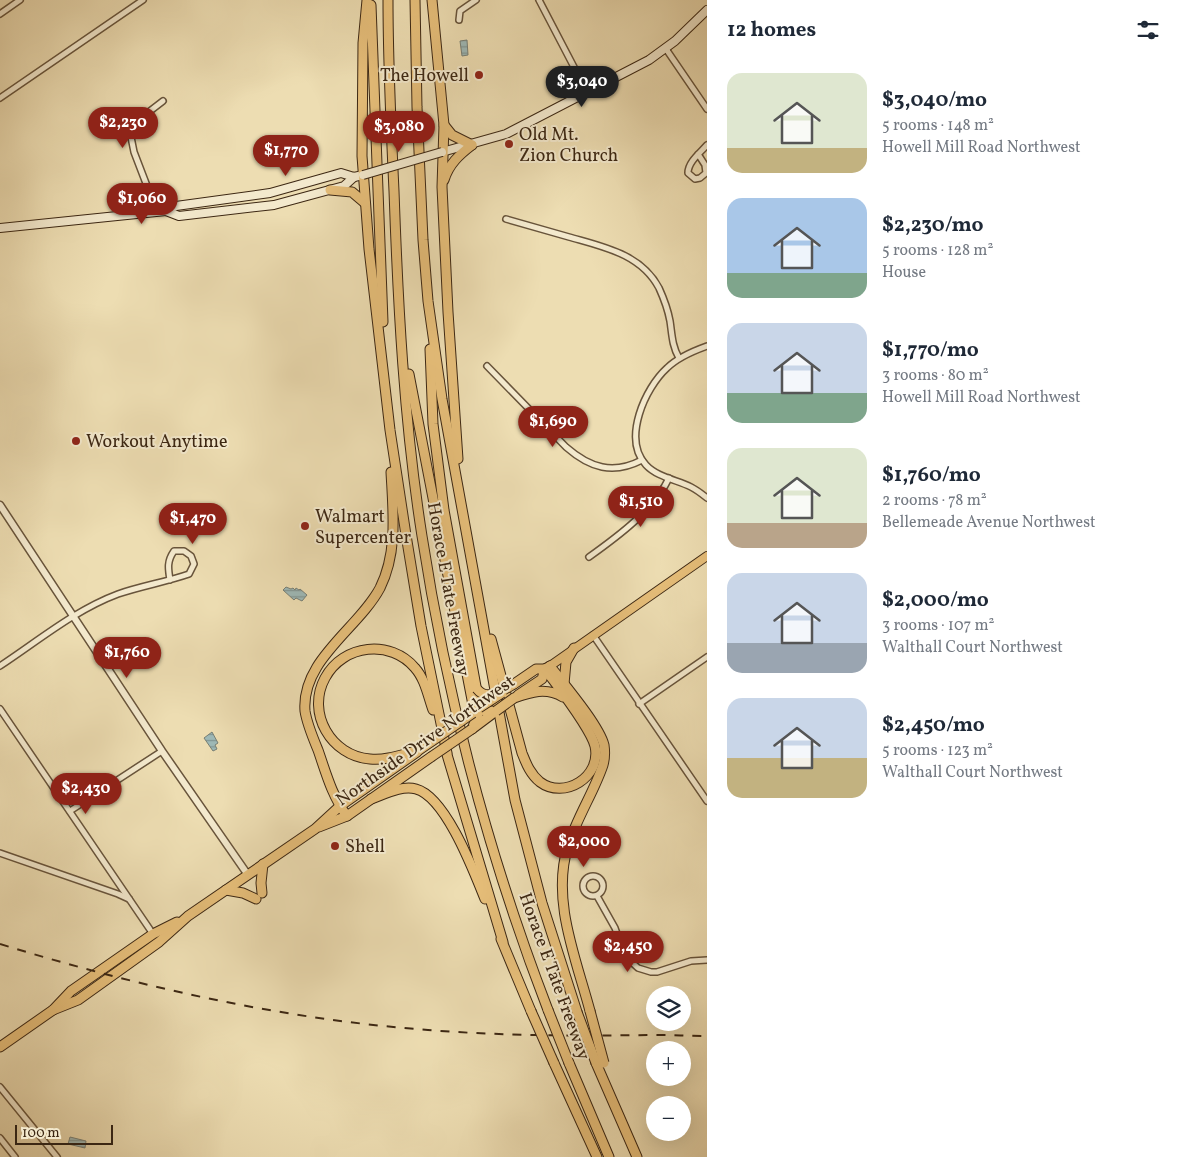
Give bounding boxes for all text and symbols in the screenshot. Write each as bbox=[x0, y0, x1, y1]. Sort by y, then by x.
text: 12 homes bbox=[727, 16, 816, 45]
icon: filters bbox=[1134, 16, 1162, 44]
place label: The Howell bbox=[380, 64, 469, 89]
pin: $3,040 bbox=[541, 66, 623, 108]
marker: The Howell bbox=[473, 69, 485, 81]
text: $3,040 bbox=[557, 71, 607, 93]
text: $3,040/mo bbox=[882, 86, 987, 115]
icon: home bbox=[767, 93, 827, 153]
pin: $2,230 bbox=[82, 106, 164, 149]
pin: $3,080 bbox=[358, 110, 440, 153]
text: $2,230 bbox=[99, 112, 147, 134]
text: 5 rooms · 148 m² bbox=[882, 115, 994, 137]
text: $3,080 bbox=[374, 116, 424, 138]
place label: Old Mt. Zion Church bbox=[519, 123, 618, 169]
pin: $1,770 bbox=[245, 134, 327, 177]
text: Howell Mill Road Northwest bbox=[882, 137, 1081, 159]
marker: Old Mt. Zion Church bbox=[503, 138, 515, 150]
text: $1,770 bbox=[264, 140, 308, 162]
pin: $1,060 bbox=[101, 182, 183, 225]
text: $1,060 bbox=[118, 188, 166, 210]
text: $2,230/mo bbox=[882, 211, 983, 240]
icon: home bbox=[767, 218, 827, 278]
text: 5 rooms · 128 m² bbox=[882, 240, 993, 262]
text: House bbox=[882, 262, 926, 284]
text: $1,770/mo bbox=[882, 336, 979, 365]
icon: home bbox=[767, 343, 827, 403]
text: 3 rooms · 80 m² bbox=[882, 365, 989, 387]
text: Howell Mill Road Northwest bbox=[882, 387, 1081, 409]
pin: $1,690 bbox=[512, 406, 594, 448]
text: $1,690 bbox=[529, 411, 577, 433]
place label: Workout Anytime bbox=[86, 430, 228, 455]
marker: Workout Anytime bbox=[70, 435, 82, 447]
text: $1,760/mo bbox=[882, 461, 981, 490]
icon: home bbox=[767, 468, 827, 528]
pin: $1,510 bbox=[600, 486, 682, 528]
text: 2 rooms · 78 m² bbox=[882, 490, 987, 512]
text: $1,510 bbox=[619, 491, 663, 513]
street label: Horace E Tate Freeway bbox=[420, 500, 475, 678]
pin: $1,470 bbox=[152, 502, 234, 545]
place label: Walmart Supercenter bbox=[315, 505, 411, 551]
text: $1,470 bbox=[170, 508, 216, 530]
text: Bellemeade Avenue Northwest bbox=[882, 512, 1096, 534]
marker: Walmart Supercenter bbox=[299, 520, 311, 532]
text: $2,000/mo bbox=[882, 586, 989, 615]
icon: home bbox=[767, 593, 827, 653]
text: 3 rooms · 107 m² bbox=[882, 615, 995, 637]
pin: $1,760 bbox=[86, 636, 168, 679]
text: Walthall Court Northwest bbox=[882, 637, 1063, 659]
text: $1,760 bbox=[104, 642, 150, 664]
street label: Northside Drive Northwest bbox=[331, 670, 521, 813]
text: $2,450/mo bbox=[882, 711, 985, 740]
icon: home bbox=[767, 718, 827, 778]
text: 5 rooms · 123 m² bbox=[882, 740, 993, 762]
text: Walthall Court Northwest bbox=[882, 762, 1063, 784]
pin: $2,430 bbox=[45, 772, 127, 815]
text: $2,430 bbox=[62, 778, 110, 800]
pin: $2,000 bbox=[543, 826, 625, 868]
text: $2,000 bbox=[558, 831, 610, 853]
place label: Shell bbox=[345, 835, 385, 860]
marker: Shell bbox=[329, 840, 341, 852]
street label: Horace E Tate Freeway bbox=[512, 889, 596, 1064]
pin: $2,450 bbox=[587, 930, 669, 973]
text: $2,450 bbox=[604, 936, 652, 958]
map controls bbox=[646, 986, 691, 1141]
button: layers bbox=[646, 986, 691, 1031]
button: + bbox=[646, 1041, 691, 1086]
button: − bbox=[646, 1096, 691, 1141]
scale bar bbox=[15, 1122, 112, 1145]
text: 100 m bbox=[22, 1124, 60, 1143]

